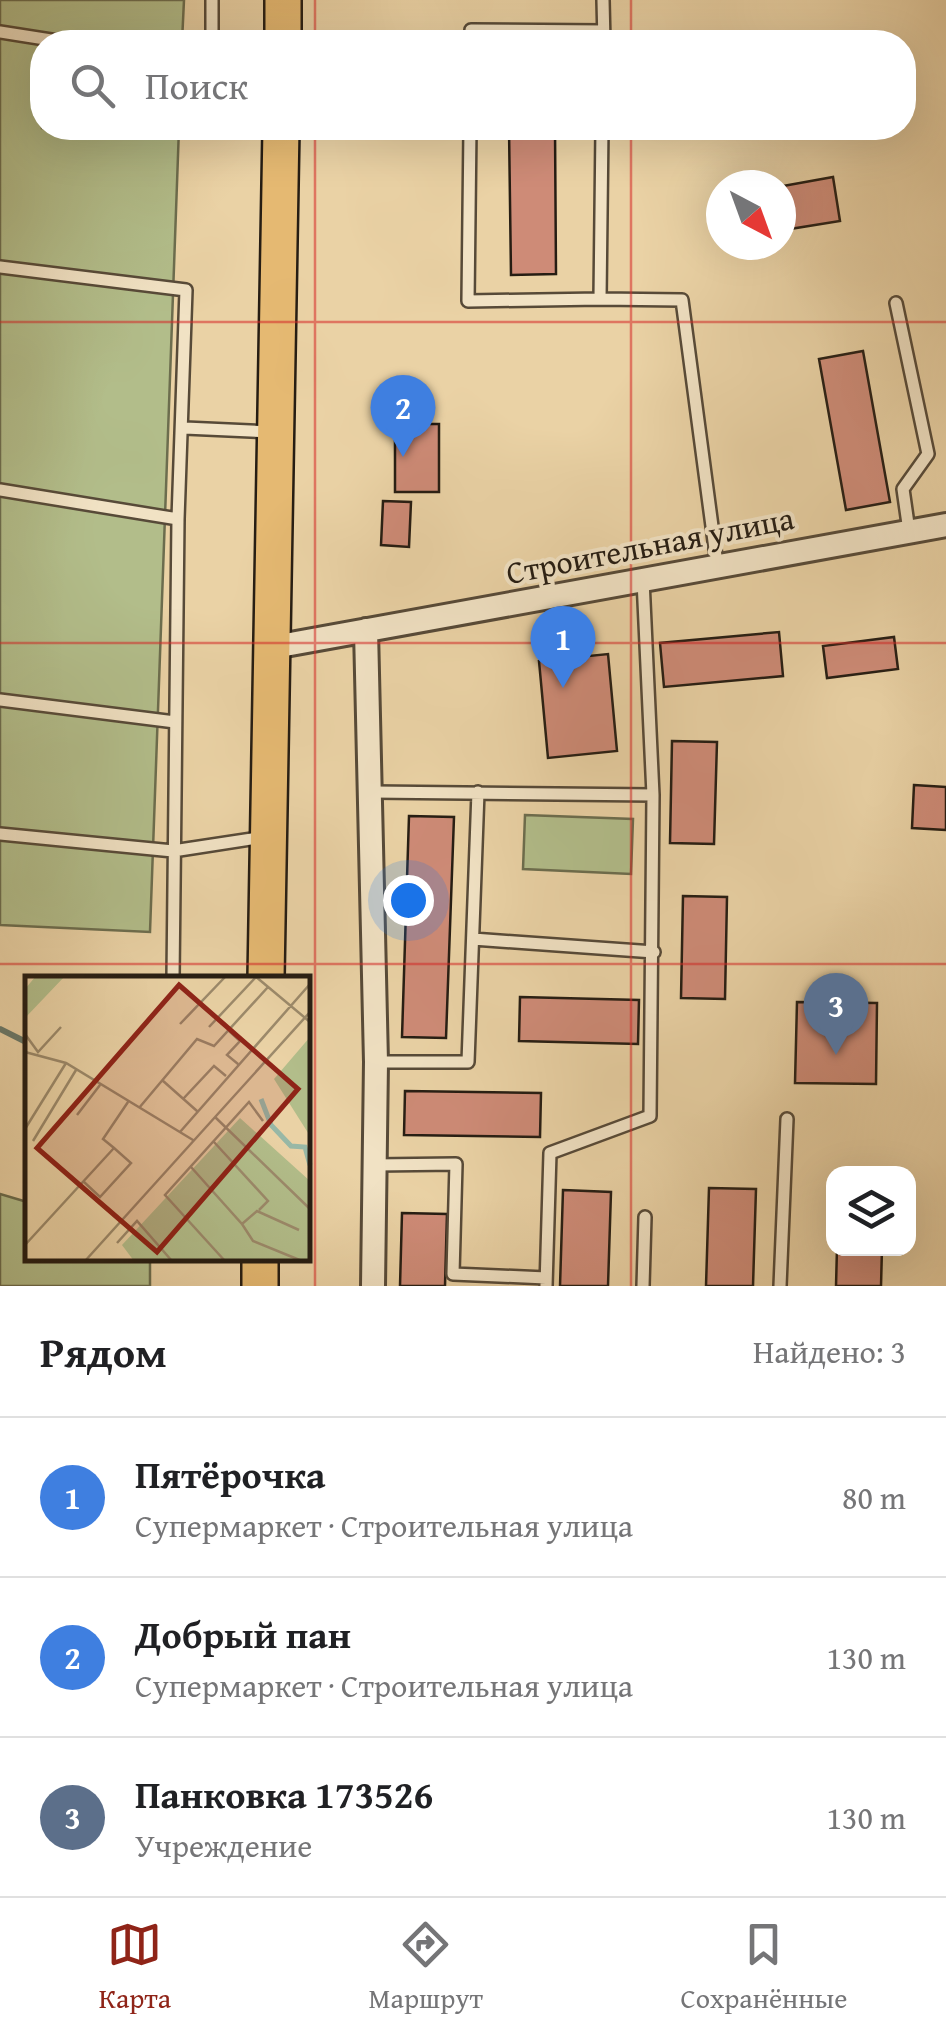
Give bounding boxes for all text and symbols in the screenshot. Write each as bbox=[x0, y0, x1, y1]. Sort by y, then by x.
search box bbox=[30, 30, 916, 140]
text: Поиск bbox=[145, 57, 248, 113]
icon: search bbox=[65, 58, 120, 113]
north arrow bbox=[706, 170, 796, 260]
pin: 2 bbox=[370, 374, 436, 457]
street label: Строительная улица bbox=[502, 494, 799, 596]
pin: 1 bbox=[530, 606, 596, 688]
your location bbox=[383, 875, 434, 926]
pin: 3 bbox=[804, 972, 868, 1055]
inset map bbox=[25, 976, 310, 1261]
map controls bbox=[826, 1166, 916, 1256]
button: layers bbox=[826, 1166, 916, 1256]
text: Рядом bbox=[40, 1321, 167, 1382]
text: Найдено: 3 bbox=[753, 1328, 906, 1375]
text: Пятёрочка bbox=[135, 1446, 325, 1502]
text: 1 bbox=[64, 1474, 81, 1521]
text: 80 m bbox=[842, 1474, 906, 1521]
text: Супермаркет · Строительная улица bbox=[135, 1502, 633, 1549]
text: Добрый пан bbox=[135, 1606, 351, 1662]
text: 2 bbox=[64, 1634, 81, 1681]
text: 130 m bbox=[827, 1634, 906, 1681]
text: Супермаркет · Строительная улица bbox=[135, 1662, 633, 1709]
text: Панковка 173526 bbox=[135, 1766, 433, 1822]
text: 3 bbox=[64, 1794, 81, 1841]
text: 130 m bbox=[827, 1794, 906, 1841]
text: Учреждение bbox=[135, 1822, 312, 1869]
tab: Карта bbox=[99, 1917, 171, 2018]
tab: Маршрут bbox=[369, 1917, 483, 2018]
tab: Сохранённые bbox=[680, 1917, 847, 2018]

